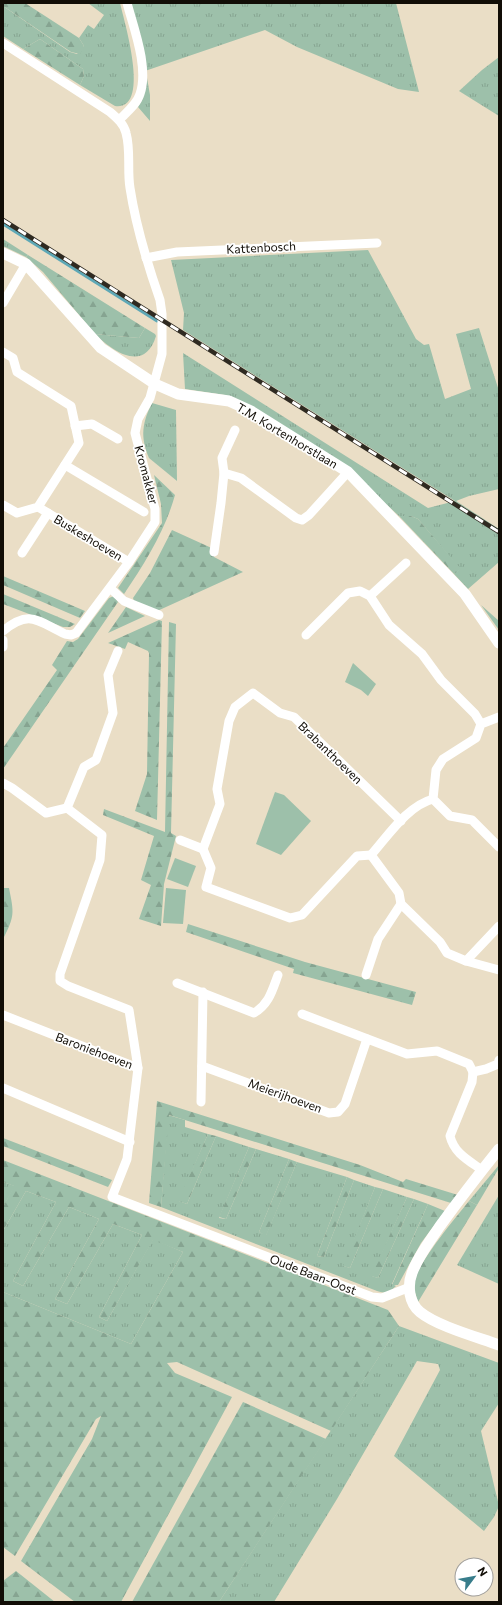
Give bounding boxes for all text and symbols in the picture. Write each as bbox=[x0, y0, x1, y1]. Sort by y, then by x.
street label: Kattenbosch bbox=[226, 238, 296, 256]
street label: T.M. Kortenhorstlaan bbox=[234, 399, 341, 471]
street label: Kromakker bbox=[132, 444, 162, 506]
street label: Buskeshoeven bbox=[52, 511, 125, 563]
street label: Brabanthoeven bbox=[296, 718, 365, 786]
street label: Baroniehoeven bbox=[54, 1029, 135, 1071]
street label: Meierijhoeven bbox=[247, 1075, 324, 1115]
street label: Oude Baan-Oost bbox=[268, 1251, 359, 1297]
north arrow bbox=[454, 1557, 494, 1597]
text: N bbox=[475, 1564, 491, 1578]

